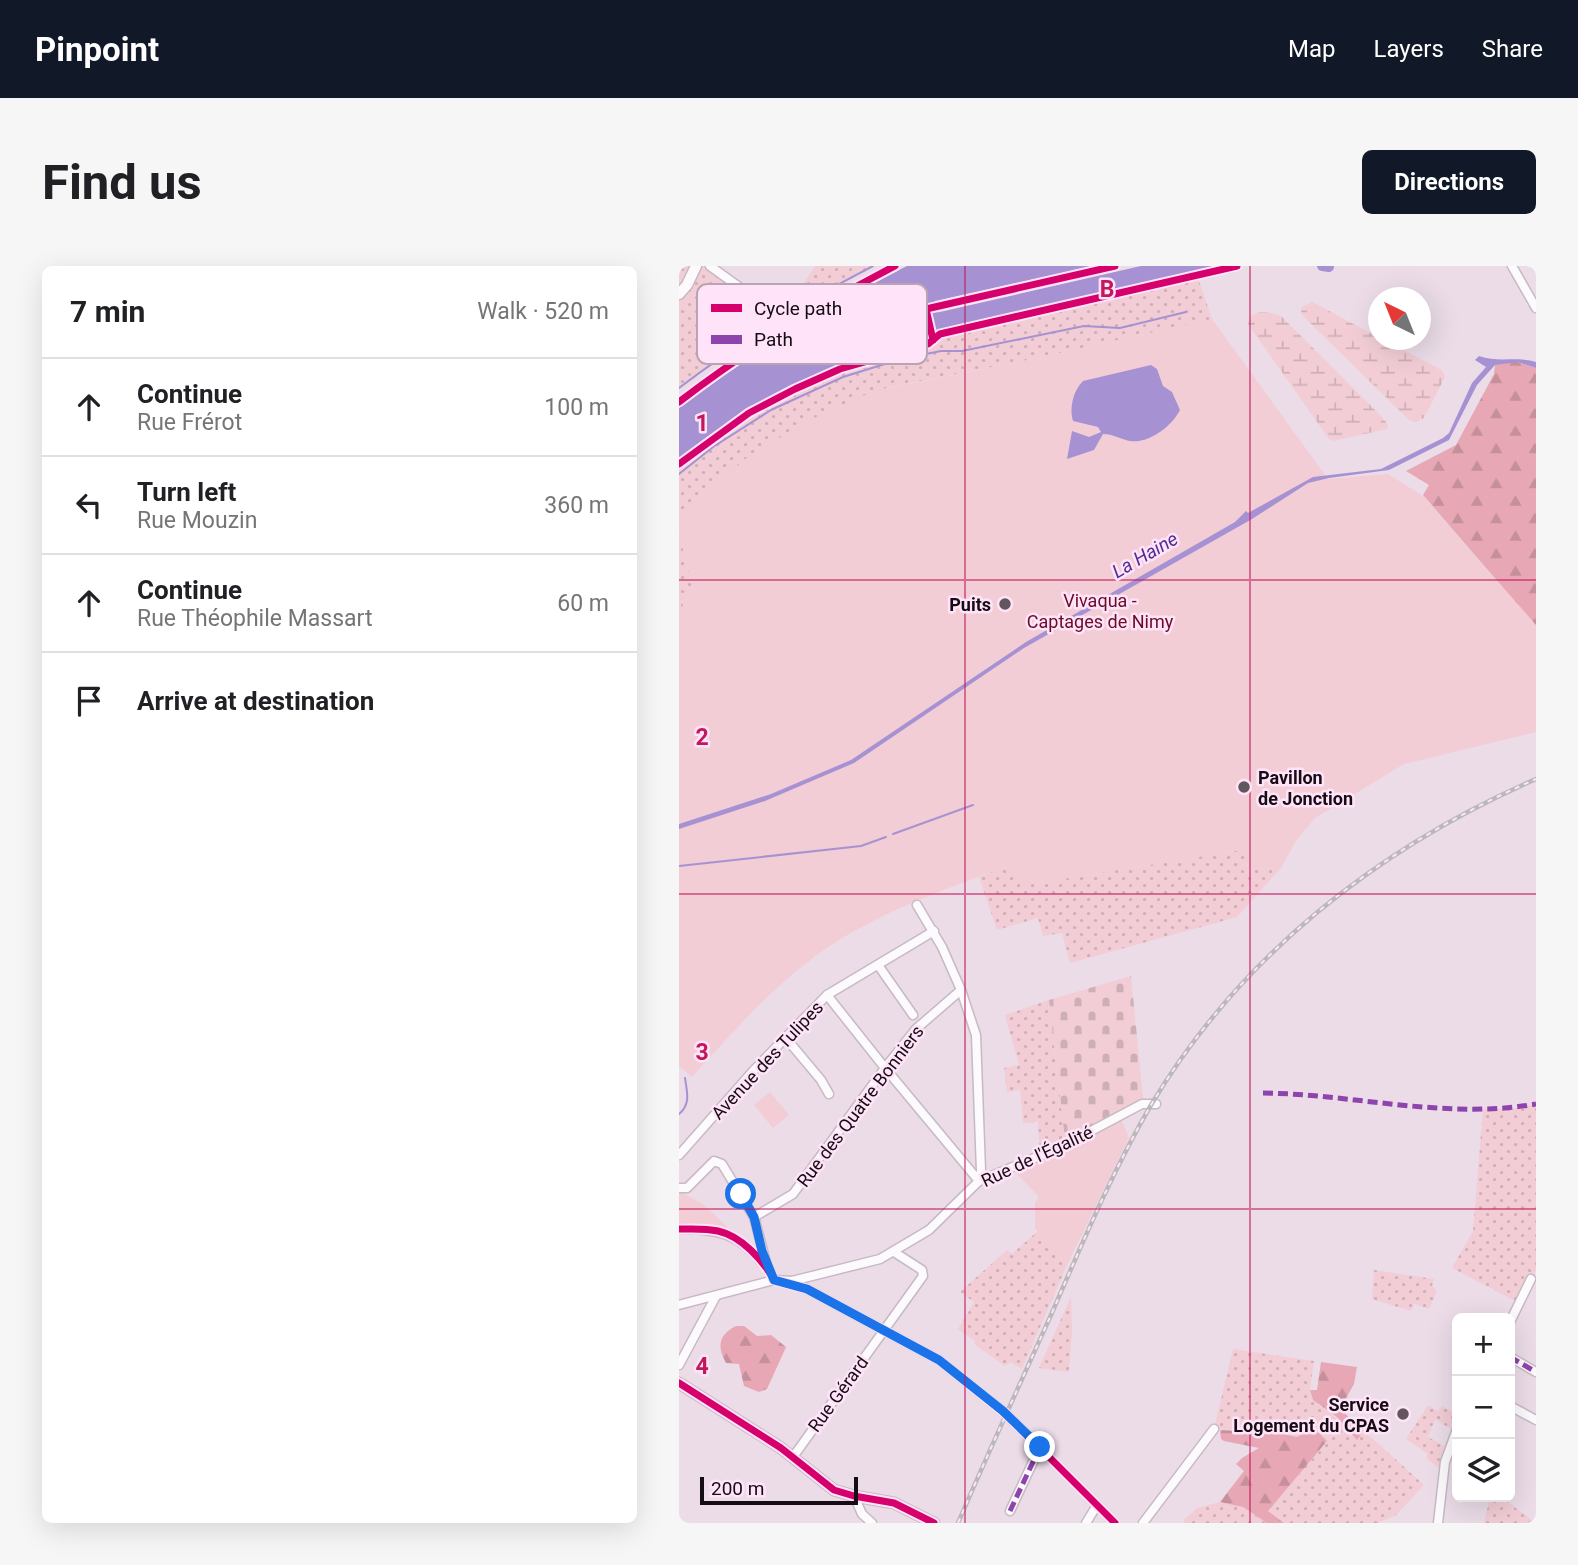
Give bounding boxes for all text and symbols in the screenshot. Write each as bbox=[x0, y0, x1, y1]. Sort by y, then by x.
text: Pinpoint bbox=[35, 30, 159, 69]
text: Map bbox=[1288, 35, 1336, 63]
text: Layers bbox=[1374, 35, 1444, 63]
text: Share bbox=[1482, 35, 1543, 63]
button: Directions bbox=[1362, 150, 1536, 214]
text: Find us bbox=[42, 154, 202, 211]
text: B bbox=[1100, 276, 1114, 303]
legend bbox=[697, 284, 927, 364]
north arrow bbox=[1368, 287, 1431, 350]
text: 7 min bbox=[70, 294, 145, 329]
text: Cycle path bbox=[754, 297, 842, 320]
text: Walk · 520 m bbox=[477, 298, 609, 325]
text: Path bbox=[754, 328, 793, 351]
text: Continue bbox=[137, 379, 242, 409]
icon: ahead bbox=[70, 388, 108, 426]
text: 100 m bbox=[544, 394, 609, 421]
text: Rue Frérot bbox=[137, 409, 242, 436]
text: 1 bbox=[695, 410, 709, 437]
text: Turn left bbox=[137, 477, 236, 507]
icon: left bbox=[70, 486, 108, 524]
text: 360 m bbox=[544, 492, 609, 519]
text: Rue Mouzin bbox=[137, 507, 257, 534]
water label: La Haine bbox=[1108, 527, 1182, 583]
text: Continue bbox=[137, 575, 242, 605]
icon: ahead bbox=[70, 584, 108, 622]
text: 60 m bbox=[557, 590, 609, 617]
park label: Vivaqua - Captages de Nimy bbox=[1027, 590, 1174, 632]
place label: Puits bbox=[949, 594, 991, 615]
marker: Puits bbox=[997, 596, 1013, 612]
text: Rue Théophile Massart bbox=[137, 605, 372, 632]
icon: arrive bbox=[70, 682, 108, 720]
text: Arrive at destination bbox=[137, 686, 374, 716]
text: 2 bbox=[695, 724, 709, 751]
place label: Pavillon de Jonction bbox=[1258, 767, 1353, 809]
marker: Pavillon de Jonction bbox=[1236, 779, 1252, 795]
street label: Avenue des Tulipes bbox=[707, 997, 827, 1123]
street label: Rue des Quatre Bonniers bbox=[792, 1021, 928, 1191]
text: 3 bbox=[695, 1039, 709, 1066]
street label: Rue de l'Égalité bbox=[978, 1121, 1096, 1191]
route start bbox=[725, 1178, 756, 1209]
map controls bbox=[1452, 1313, 1515, 1502]
button: + bbox=[1452, 1313, 1515, 1376]
street label: Rue Gérard bbox=[804, 1352, 872, 1436]
text: 4 bbox=[695, 1353, 709, 1380]
button: − bbox=[1452, 1376, 1515, 1439]
place label: Service Logement du CPAS bbox=[1233, 1394, 1389, 1436]
marker: Service Logement du CPAS bbox=[1395, 1406, 1411, 1422]
route end bbox=[1024, 1431, 1055, 1462]
button: layers bbox=[1452, 1439, 1515, 1502]
scale bar bbox=[700, 1474, 857, 1506]
text: 200 m bbox=[711, 1477, 764, 1500]

